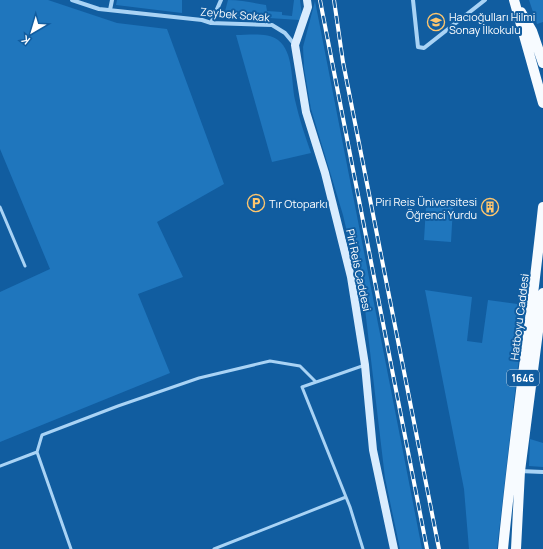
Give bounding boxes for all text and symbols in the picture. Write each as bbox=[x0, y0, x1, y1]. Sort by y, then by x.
street label: Zeybek Sokak bbox=[200, 3, 271, 25]
place label: Hacıoğulları Hilmi Sonay İlkokulu bbox=[449, 9, 535, 37]
north arrow bbox=[12, 12, 52, 52]
school or university icon: Hacıoğulları Hilmi Sonay İlkokulu bbox=[426, 12, 446, 32]
text: K bbox=[17, 32, 33, 48]
parking icon: Tır Otoparkı bbox=[246, 193, 266, 213]
place label: Piri Reis Üniversitesi Öğrenci Yurdu bbox=[375, 194, 477, 222]
place label: Tır Otoparkı bbox=[269, 196, 328, 211]
building icon: Piri Reis Üniversitesi Öğrenci Yurdu bbox=[480, 197, 500, 217]
street label: Piri Reis Caddesi bbox=[343, 228, 375, 312]
street label: Hatboyu Caddesi bbox=[506, 273, 532, 361]
road number: 1646 bbox=[507, 370, 539, 386]

